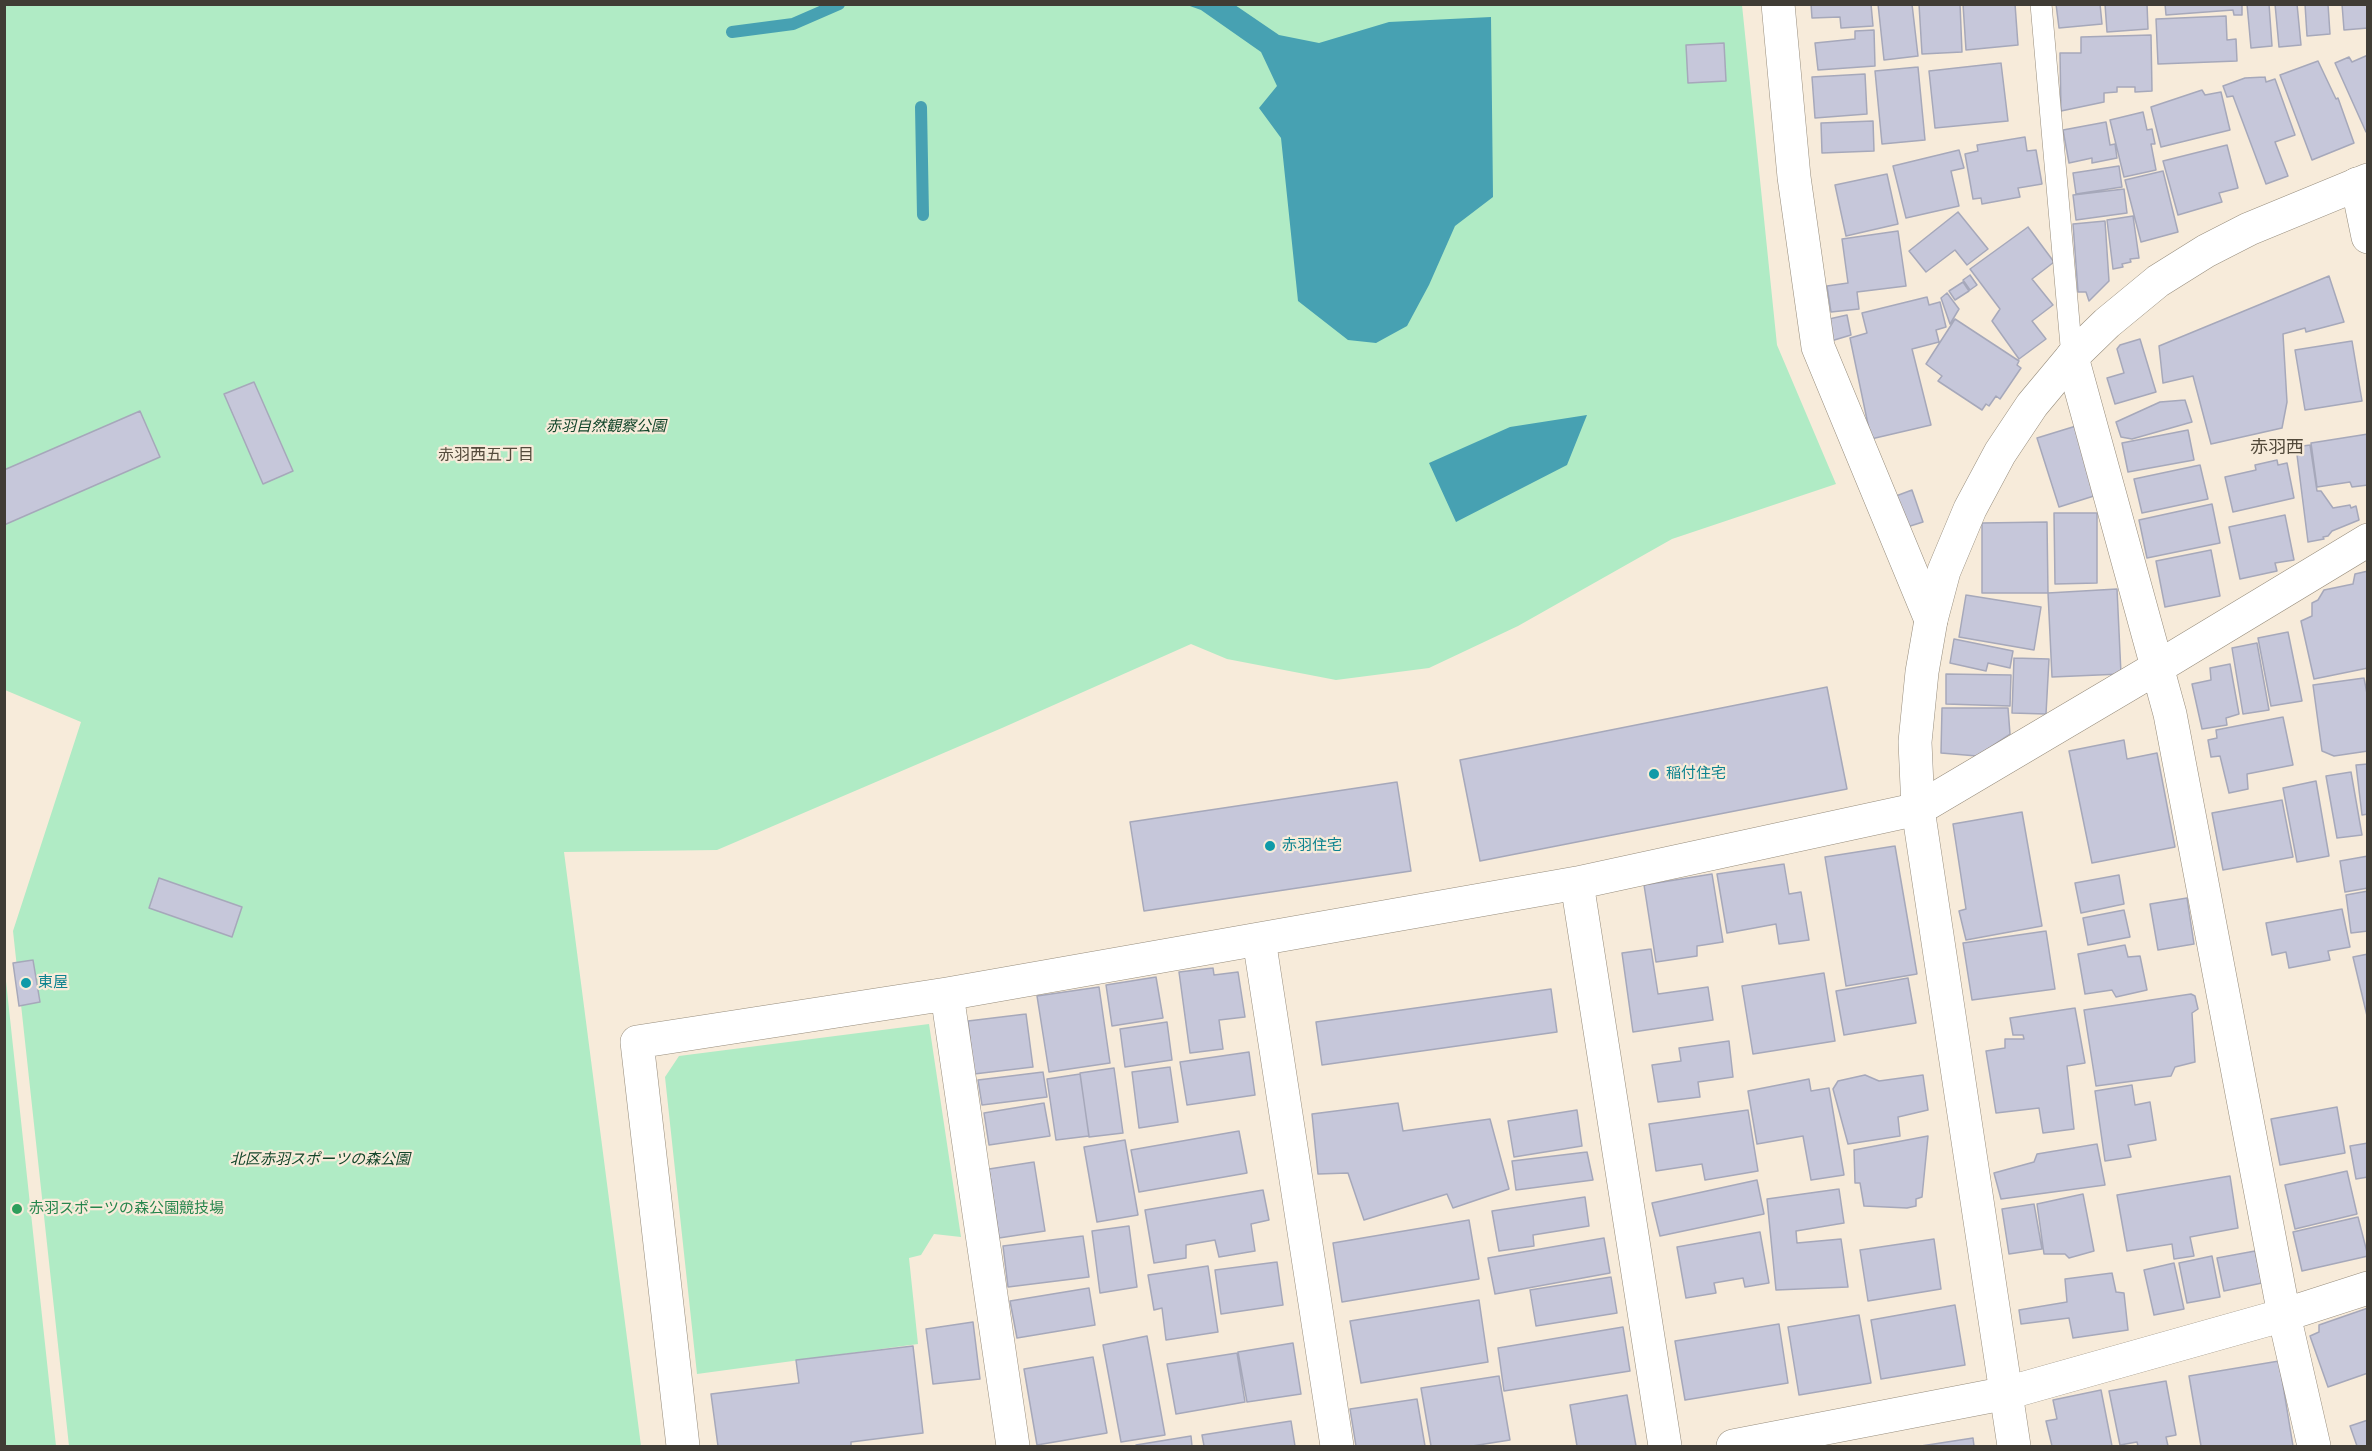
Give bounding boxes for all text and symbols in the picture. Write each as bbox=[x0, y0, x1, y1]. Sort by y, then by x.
park label: 赤羽自然観察公園 bbox=[546, 418, 666, 436]
district label: 赤羽西 bbox=[2250, 437, 2304, 459]
district label: 赤羽西五丁目 bbox=[438, 446, 534, 466]
place label: 稲付住宅 bbox=[1666, 765, 1726, 783]
marker: 稲付住宅 bbox=[1647, 767, 1661, 781]
place label: 赤羽住宅 bbox=[1282, 837, 1342, 855]
marker: 赤羽住宅 bbox=[1263, 839, 1277, 853]
place label: 東屋 bbox=[38, 974, 68, 992]
marker: 東屋 bbox=[19, 976, 33, 990]
park label: 北区赤羽スポーツの森公園 bbox=[230, 1151, 410, 1169]
place label: 赤羽スポーツの森公園競技場 bbox=[29, 1200, 224, 1218]
marker: 赤羽スポーツの森公園競技場 bbox=[10, 1202, 24, 1216]

